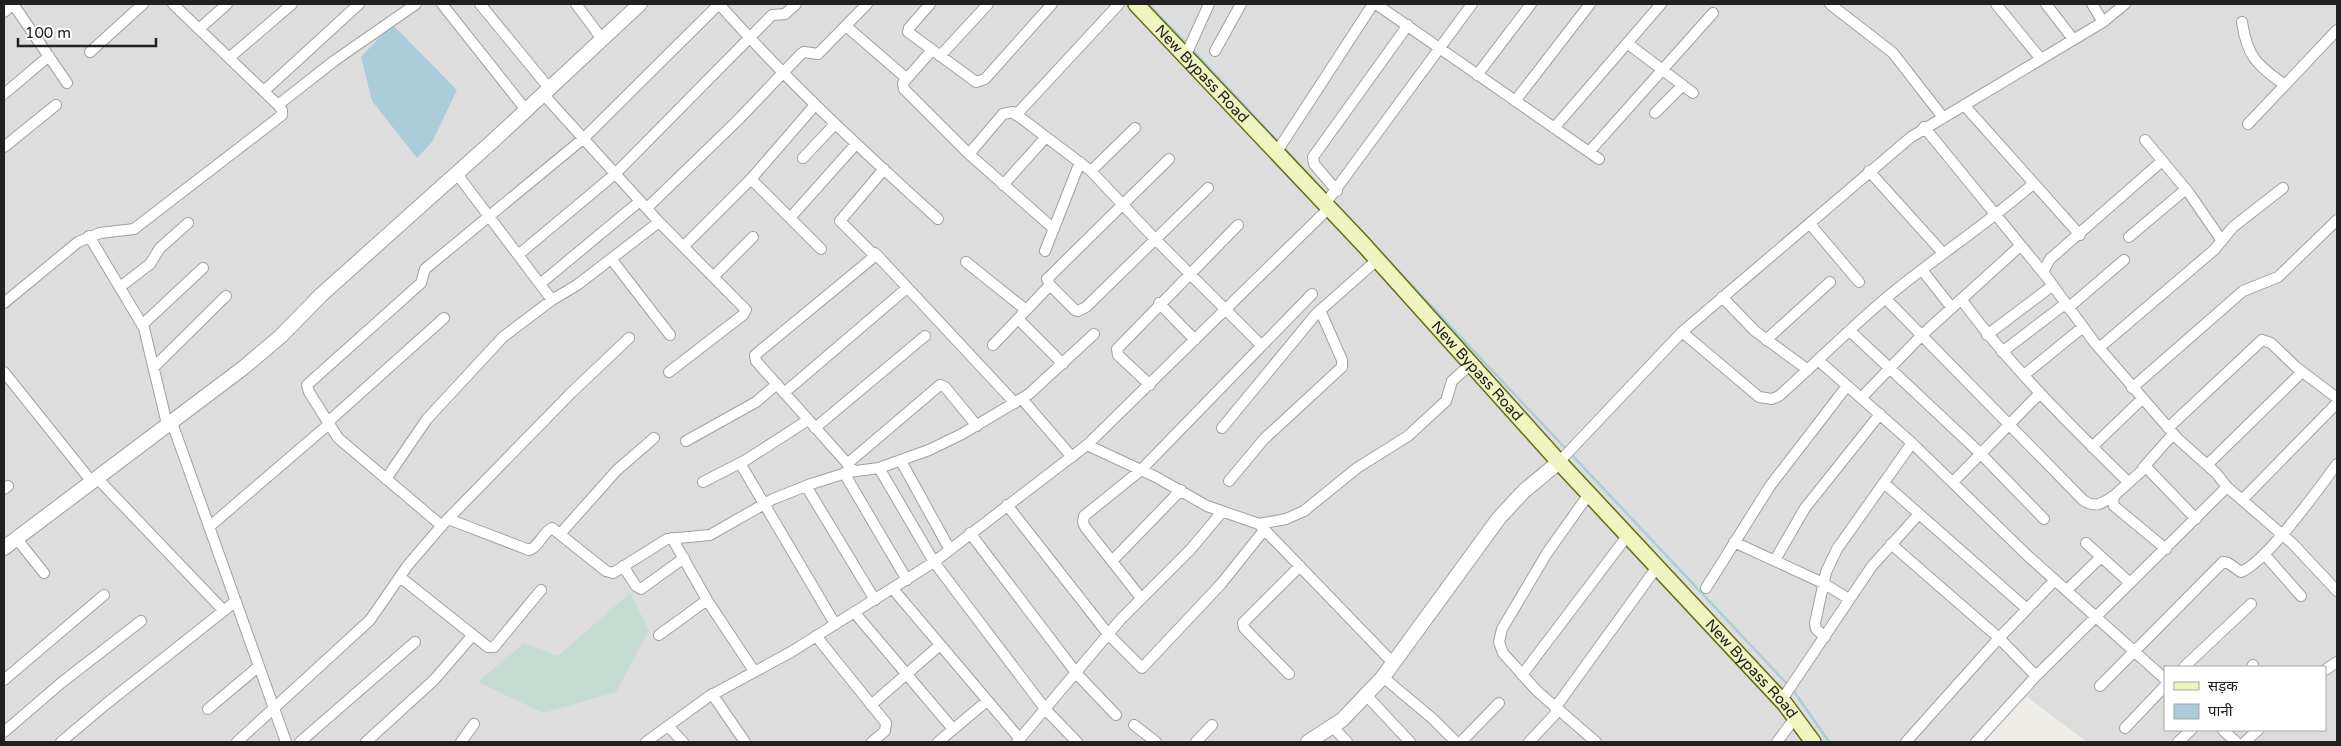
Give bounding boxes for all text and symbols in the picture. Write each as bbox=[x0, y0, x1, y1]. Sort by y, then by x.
scale bar bbox=[18, 15, 155, 47]
street label: New Bypass Road bbox=[1151, 21, 1253, 127]
text: 100 m bbox=[25, 24, 71, 42]
street label: New Bypass Road bbox=[1428, 317, 1527, 425]
street label: New Bypass Road bbox=[1701, 615, 1801, 722]
legend bbox=[2164, 666, 2326, 731]
text: सड़क bbox=[2208, 677, 2238, 695]
text: पानी bbox=[2208, 702, 2234, 720]

